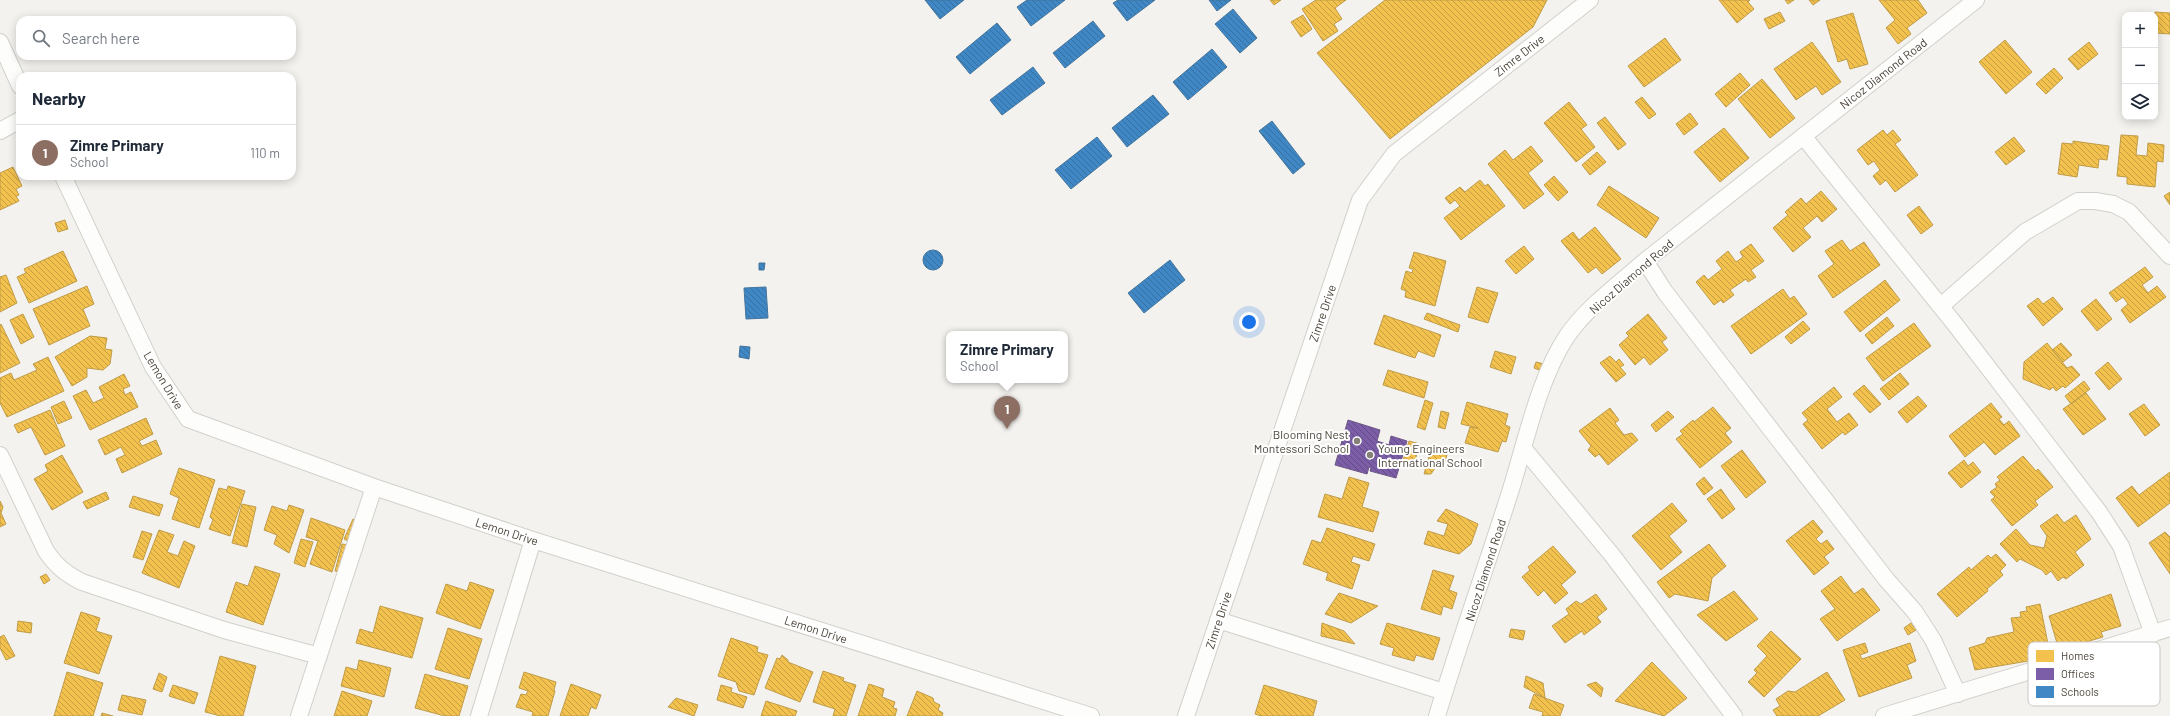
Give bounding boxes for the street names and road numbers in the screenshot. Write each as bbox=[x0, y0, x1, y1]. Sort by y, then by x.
street label: Zimre Drive bbox=[1491, 31, 1547, 79]
street label: Nicoz Diamond Road bbox=[1837, 35, 1929, 111]
street label: Nicoz Diamond Road bbox=[1586, 236, 1676, 316]
street label: Zimre Drive bbox=[1306, 283, 1338, 343]
street label: Lemon Drive bbox=[141, 348, 187, 412]
street label: Lemon Drive bbox=[474, 514, 540, 548]
street label: Nicoz Diamond Road bbox=[1462, 517, 1508, 623]
street label: Zimre Drive bbox=[1202, 590, 1234, 650]
street label: Lemon Drive bbox=[783, 612, 849, 646]

